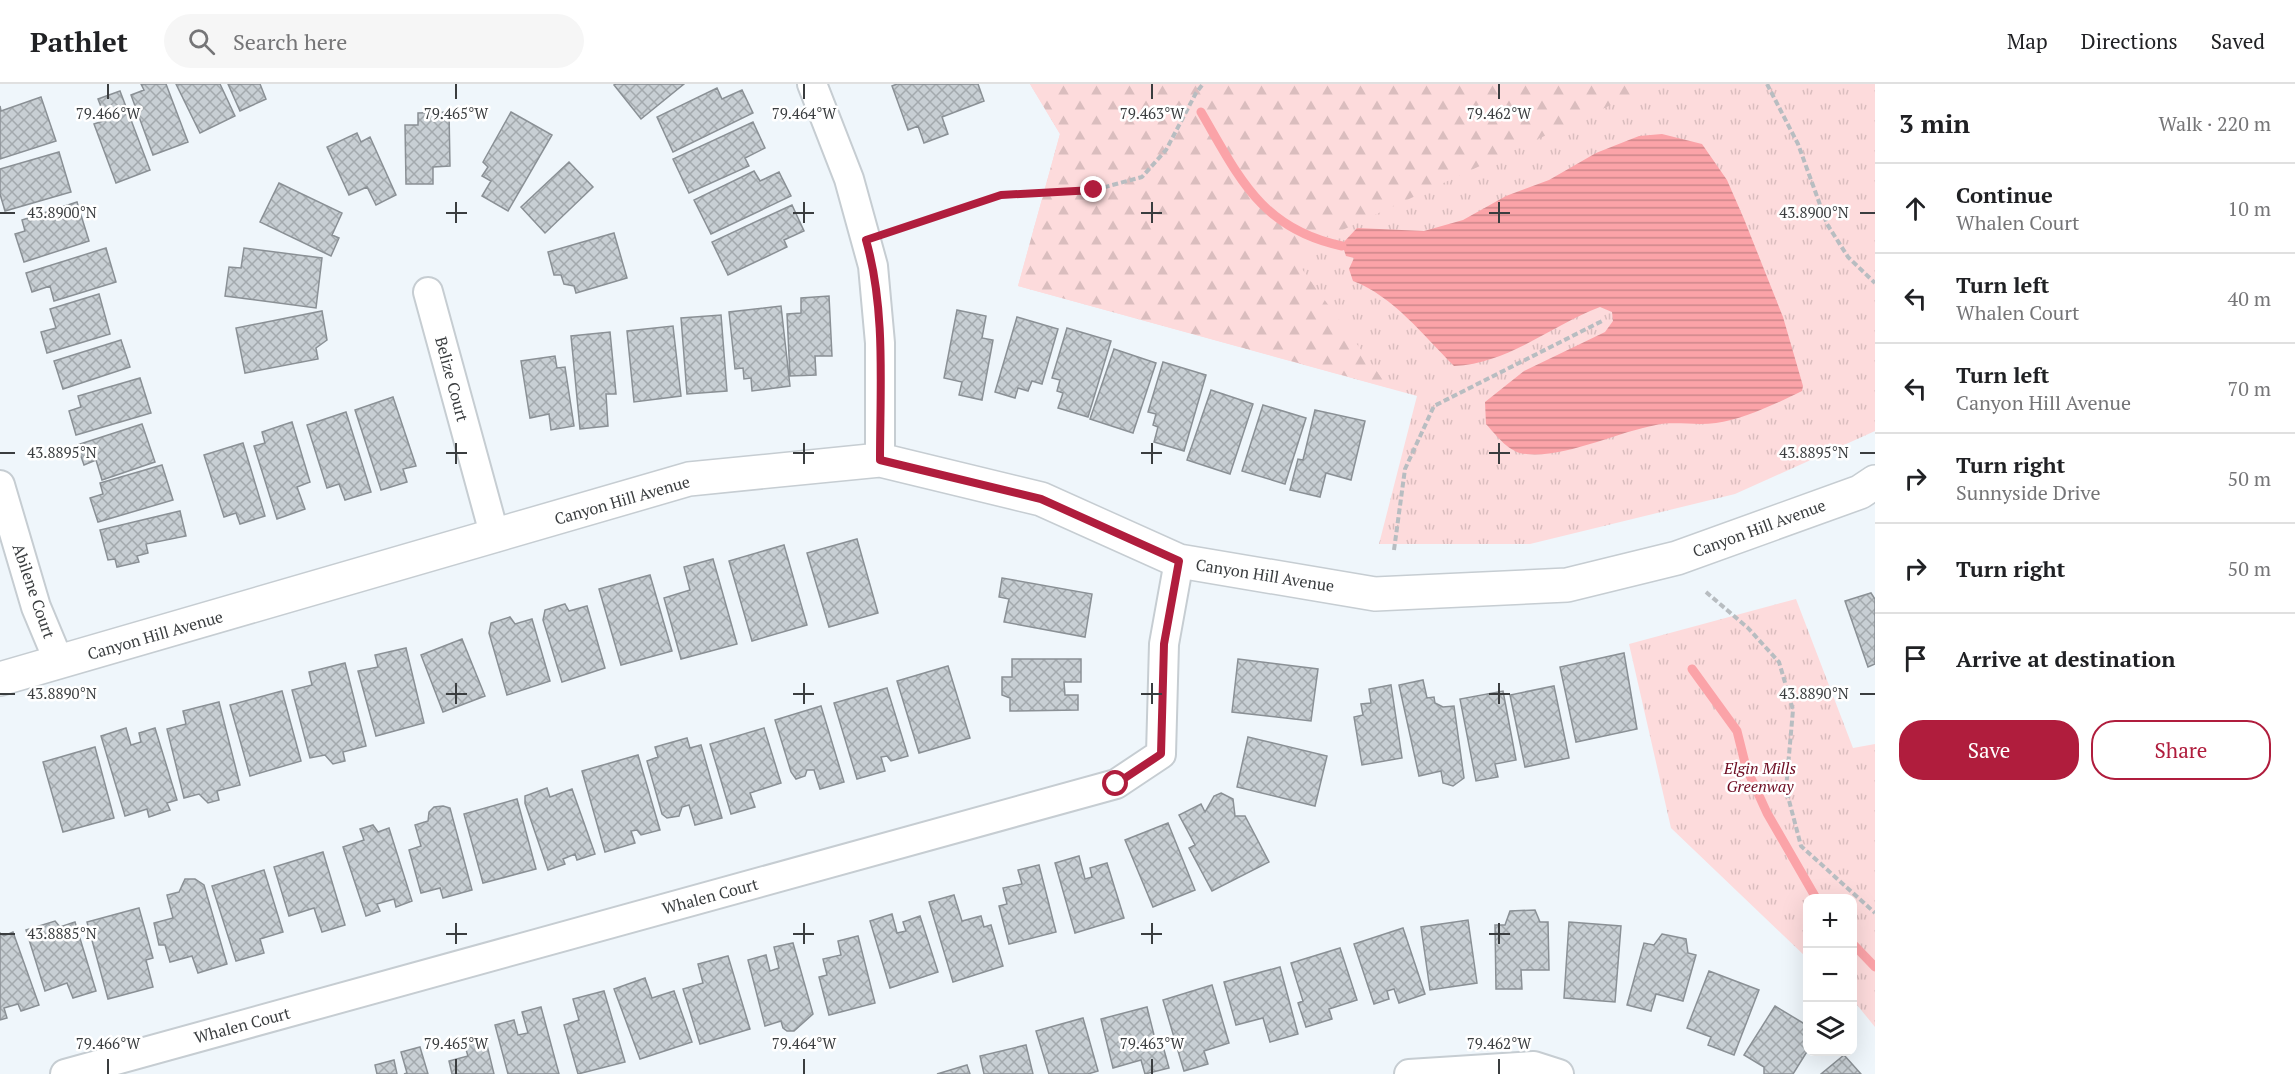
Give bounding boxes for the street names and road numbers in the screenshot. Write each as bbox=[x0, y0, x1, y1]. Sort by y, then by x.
street label: Belize Court bbox=[430, 334, 474, 424]
street label: Canyon Hill Avenue bbox=[552, 470, 692, 530]
street label: Canyon Hill Avenue bbox=[1689, 494, 1829, 562]
street label: Abilene Court bbox=[8, 541, 61, 641]
street label: Canyon Hill Avenue bbox=[1194, 553, 1336, 597]
street label: Canyon Hill Avenue bbox=[85, 605, 225, 665]
street label: Whalen Court bbox=[659, 873, 761, 919]
street label: Whalen Court bbox=[191, 1002, 293, 1048]

